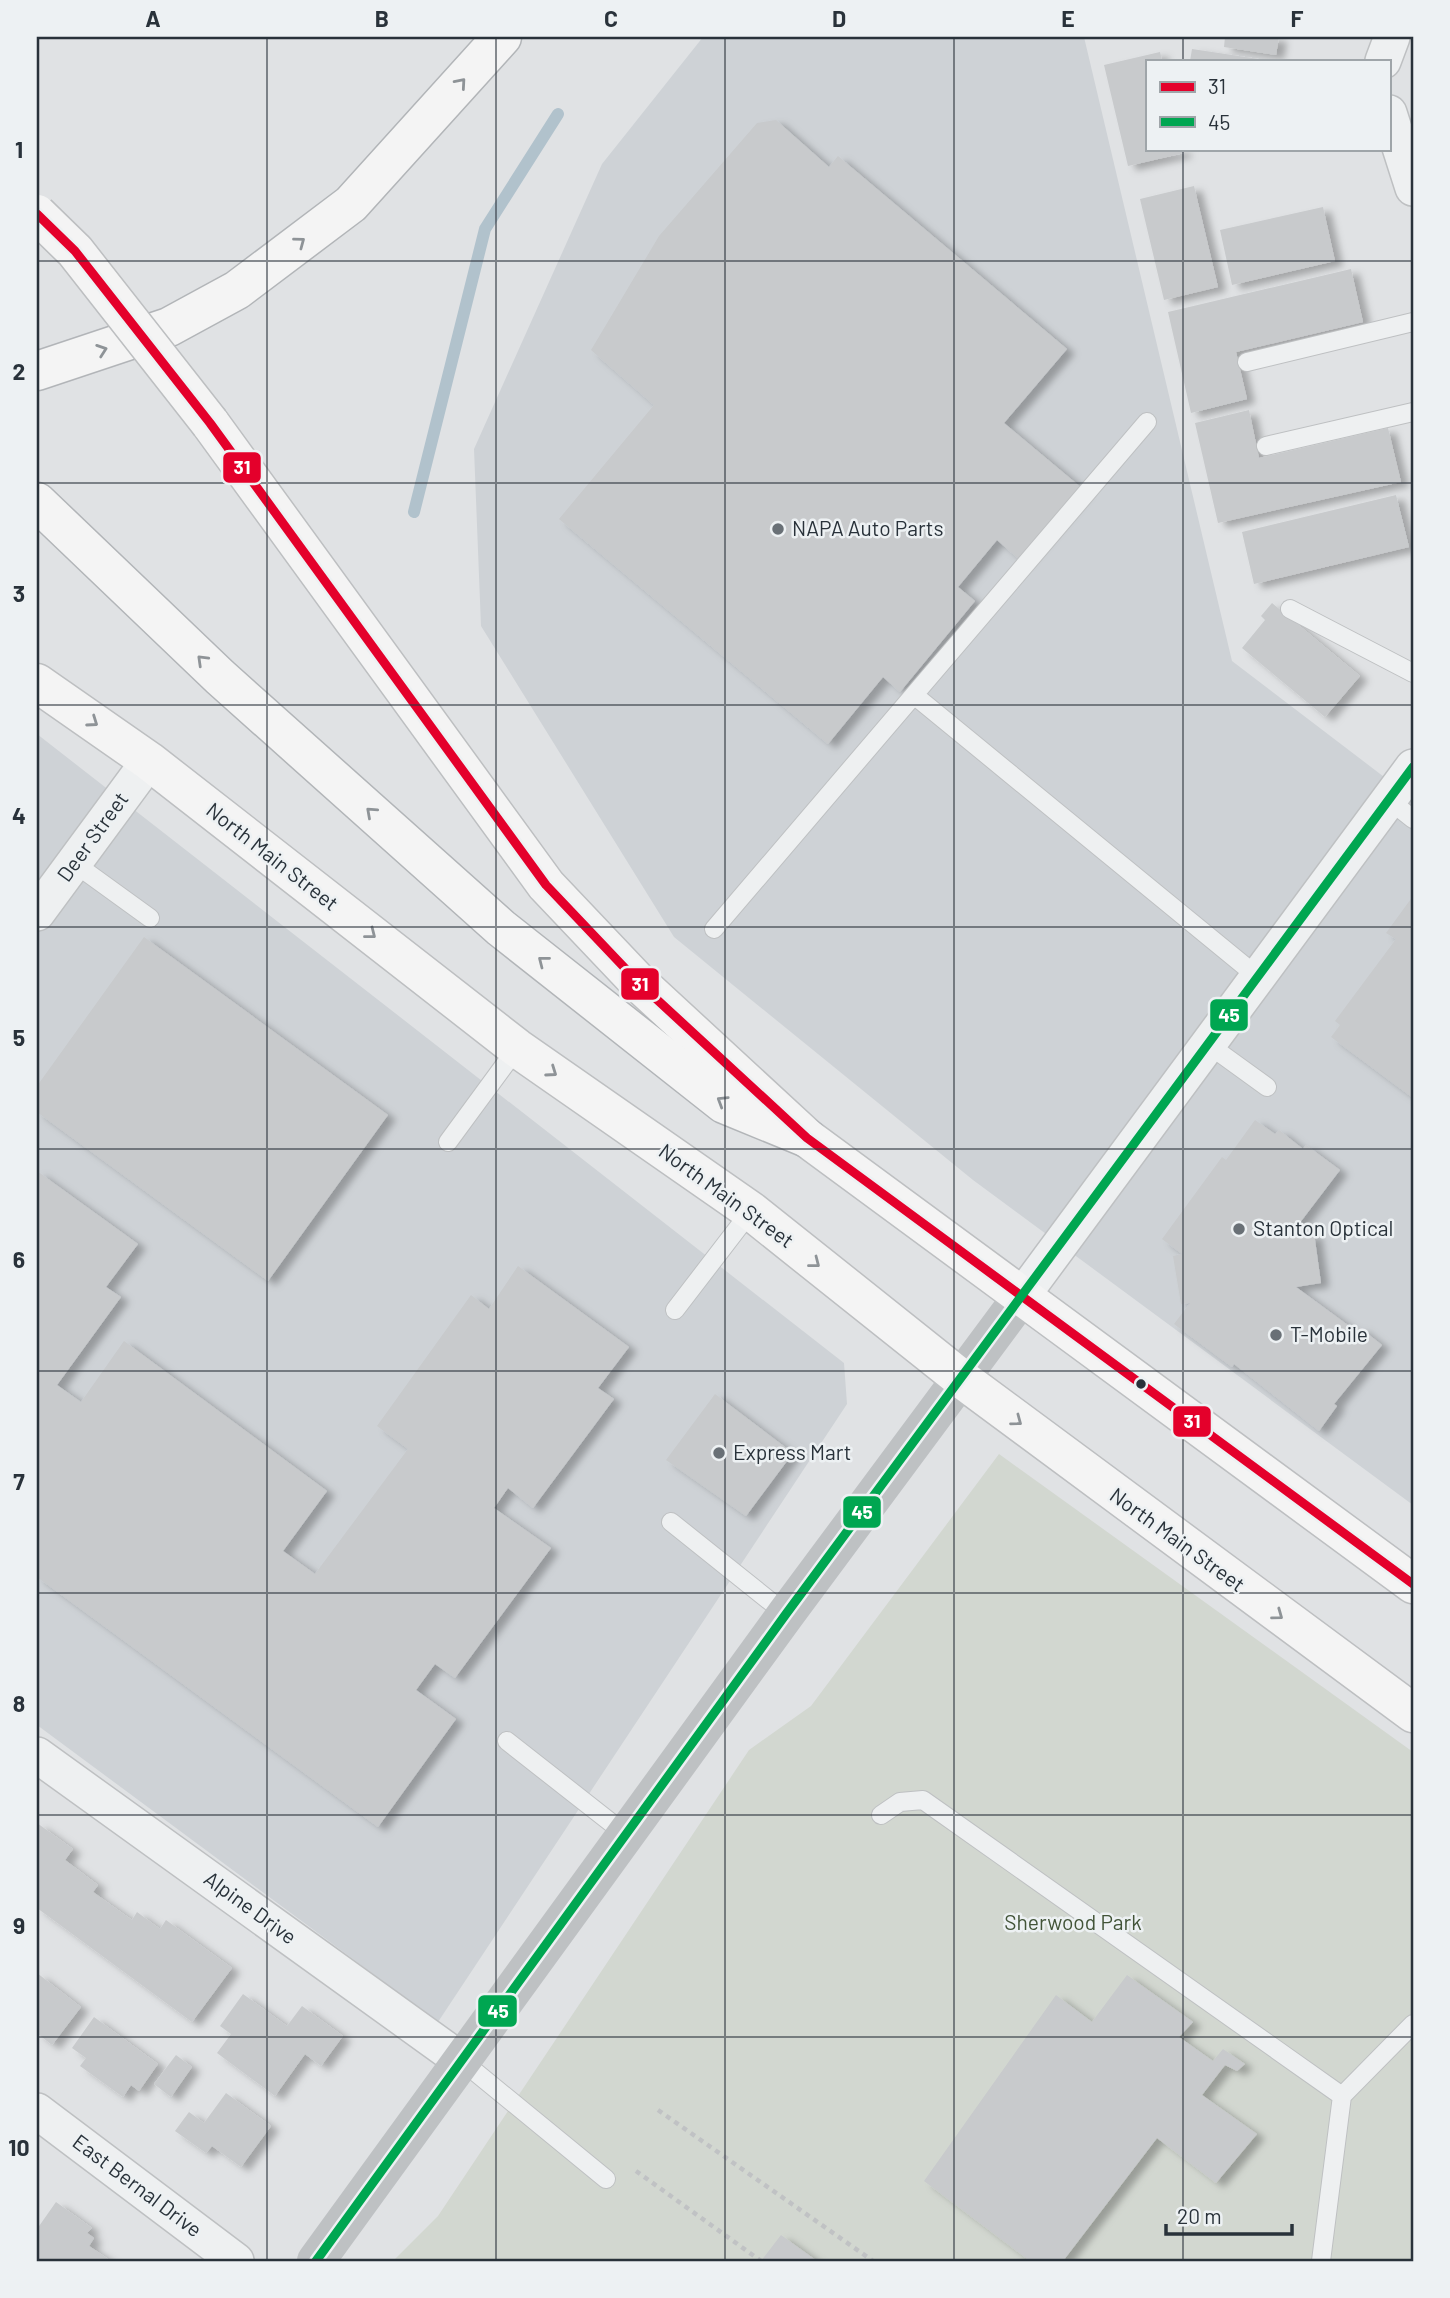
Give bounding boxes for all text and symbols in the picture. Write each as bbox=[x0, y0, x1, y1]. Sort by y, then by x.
text: A bbox=[145, 4, 161, 32]
text: B bbox=[375, 4, 389, 32]
text: C bbox=[604, 4, 618, 32]
text: D bbox=[832, 4, 846, 32]
text: E bbox=[1061, 4, 1075, 32]
text: F bbox=[1291, 4, 1304, 32]
legend bbox=[1146, 60, 1390, 150]
text: 31 bbox=[1208, 73, 1226, 98]
one-way arrow bbox=[453, 79, 465, 92]
text: 45 bbox=[1208, 109, 1230, 134]
text: 1 bbox=[15, 135, 23, 163]
one-way arrow bbox=[292, 238, 305, 251]
one-way arrow bbox=[95, 344, 107, 358]
text: 2 bbox=[13, 357, 25, 385]
line badge: 31 bbox=[222, 451, 262, 484]
text: 31 bbox=[234, 455, 250, 478]
place label: NAPA Auto Parts bbox=[792, 515, 944, 540]
marker: NAPA Auto Parts bbox=[770, 521, 786, 537]
text: 3 bbox=[13, 579, 25, 607]
one-way arrow bbox=[197, 656, 210, 669]
one-way arrow bbox=[85, 714, 98, 726]
street label: Deer Street bbox=[51, 786, 133, 886]
street label: North Main Street bbox=[202, 796, 344, 915]
text: 4 bbox=[12, 801, 26, 829]
one-way arrow bbox=[366, 808, 379, 820]
one-way arrow bbox=[363, 925, 376, 938]
one-way arrow bbox=[539, 956, 551, 969]
line badge: 31 bbox=[620, 967, 660, 1001]
text: 31 bbox=[632, 972, 648, 995]
line badge: 45 bbox=[1209, 998, 1249, 1032]
text: 45 bbox=[1218, 1003, 1240, 1026]
text: 5 bbox=[13, 1023, 25, 1051]
one-way arrow bbox=[544, 1064, 557, 1076]
one-way arrow bbox=[717, 1096, 730, 1109]
street label: North Main Street bbox=[655, 1137, 799, 1252]
place label: Stanton Optical bbox=[1253, 1215, 1393, 1240]
marker: Stanton Optical bbox=[1231, 1221, 1247, 1237]
text: 6 bbox=[13, 1245, 25, 1273]
one-way arrow bbox=[808, 1254, 820, 1267]
place label: T-Mobile bbox=[1290, 1321, 1368, 1346]
marker: T-Mobile bbox=[1268, 1327, 1284, 1343]
unlabelled marker bbox=[1134, 1377, 1148, 1391]
line badge: 31 bbox=[1172, 1405, 1212, 1438]
text: 31 bbox=[1184, 1409, 1200, 1432]
one-way arrow bbox=[1009, 1412, 1022, 1425]
place label: Express Mart bbox=[733, 1439, 851, 1464]
marker: Express Mart bbox=[711, 1445, 727, 1461]
text: 7 bbox=[13, 1467, 25, 1495]
street label: North Main Street bbox=[1106, 1481, 1250, 1596]
line badge: 45 bbox=[842, 1495, 882, 1529]
text: 45 bbox=[851, 1500, 873, 1523]
one-way arrow bbox=[1270, 1607, 1283, 1619]
text: 8 bbox=[13, 1689, 25, 1717]
street label: Alpine Drive bbox=[200, 1865, 302, 1949]
park label: Sherwood Park bbox=[1004, 1909, 1142, 1934]
text: 9 bbox=[13, 1911, 25, 1939]
line badge: 45 bbox=[477, 1994, 518, 2028]
text: 45 bbox=[487, 1999, 509, 2022]
street label: East Bernal Drive bbox=[68, 2128, 207, 2241]
text: 10 bbox=[8, 2133, 30, 2161]
scale bar bbox=[1166, 2193, 1292, 2237]
text: 20 m bbox=[1177, 2203, 1222, 2228]

